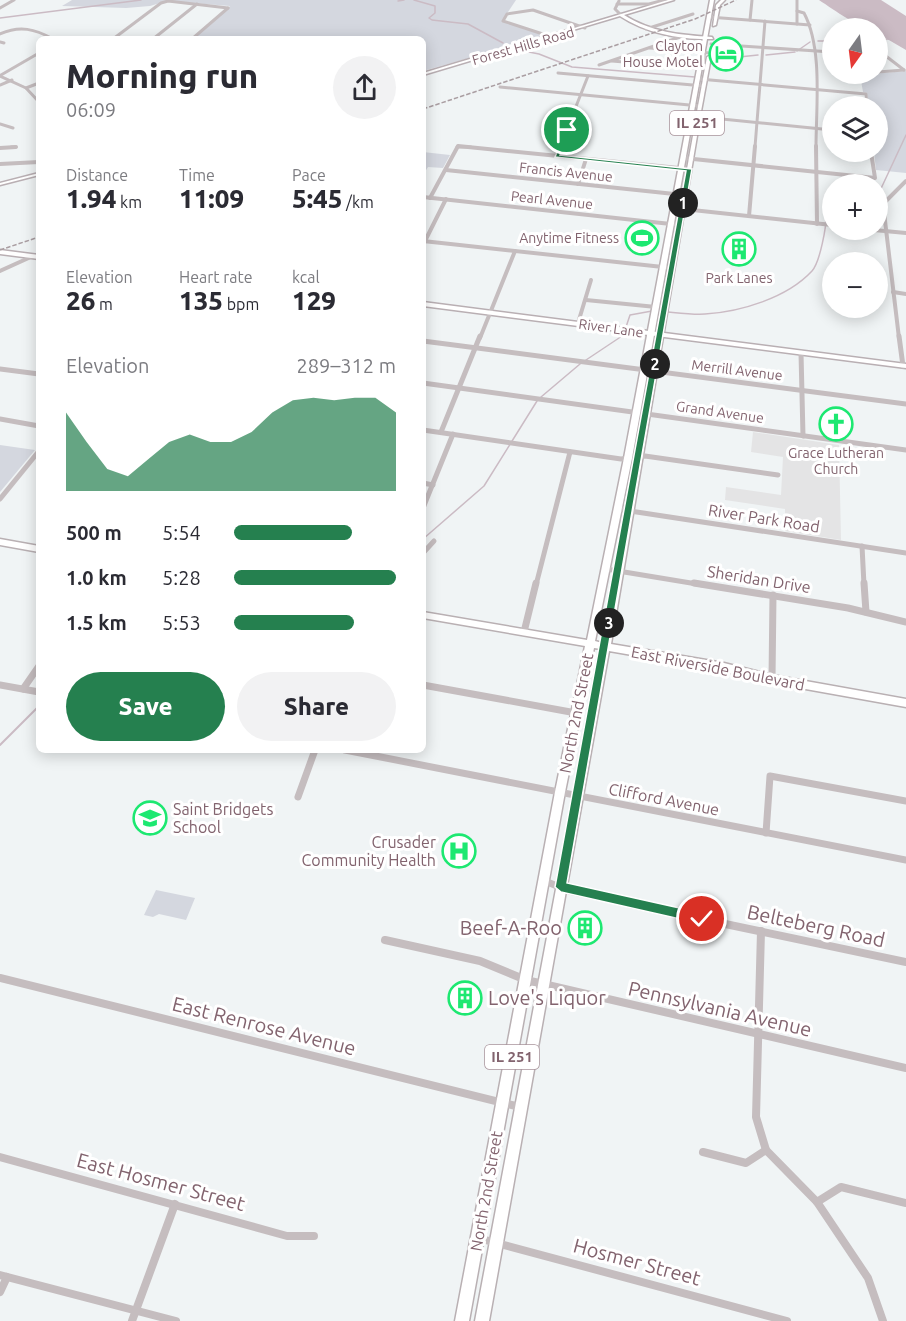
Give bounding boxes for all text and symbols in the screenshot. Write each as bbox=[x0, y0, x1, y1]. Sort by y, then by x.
north arrow bbox=[822, 18, 888, 84]
map controls bbox=[822, 18, 888, 318]
street label: Forest Hills Road bbox=[470, 24, 576, 68]
hotel icon: Clayton House Motel bbox=[708, 36, 744, 72]
place label: Clayton House Motel bbox=[623, 38, 703, 70]
button: share bbox=[333, 56, 396, 119]
text: Morning run bbox=[66, 57, 258, 94]
button: layers bbox=[822, 96, 888, 162]
text: 06:09 bbox=[66, 98, 116, 121]
pin bbox=[541, 104, 592, 155]
road number: IL 251 bbox=[670, 111, 724, 135]
icon: arrive bbox=[550, 113, 583, 146]
street label: Francis Avenue bbox=[518, 159, 614, 185]
text: Distance bbox=[66, 166, 128, 184]
text: Time bbox=[179, 166, 215, 184]
text: Pace bbox=[292, 166, 326, 184]
button: + bbox=[822, 174, 888, 240]
text: 1.94 bbox=[66, 184, 116, 213]
text: 11:09 bbox=[179, 184, 244, 213]
text: 5:45 bbox=[292, 184, 342, 213]
street label: Pearl Avenue bbox=[510, 188, 594, 212]
pin: 1 bbox=[668, 188, 698, 218]
text: km bbox=[116, 193, 142, 211]
text: /km bbox=[342, 193, 374, 211]
text: 1 bbox=[678, 194, 688, 212]
sports icon: Anytime Fitness bbox=[624, 220, 660, 256]
place label: Anytime Fitness bbox=[519, 230, 619, 246]
building icon: Park Lanes bbox=[721, 231, 757, 267]
button: − bbox=[822, 252, 888, 318]
text: Elevation bbox=[66, 268, 133, 286]
text: Heart rate bbox=[179, 268, 253, 286]
text: kcal bbox=[292, 268, 320, 286]
place label: Park Lanes bbox=[705, 270, 773, 286]
text: 26 bbox=[66, 286, 95, 315]
text: 135 bbox=[179, 286, 223, 315]
text: 129 bbox=[292, 286, 336, 315]
text: m bbox=[95, 295, 113, 313]
text: bpm bbox=[223, 295, 259, 313]
street label: River Lane bbox=[578, 316, 644, 340]
pin: 2 bbox=[640, 349, 670, 379]
text: Elevation bbox=[66, 354, 149, 377]
text: 289–312 m bbox=[297, 354, 396, 377]
text: 2 bbox=[650, 355, 660, 373]
street label: Merrill Avenue bbox=[691, 356, 783, 384]
street label: Grand Avenue bbox=[675, 398, 765, 426]
church icon: Grace Lutheran Church bbox=[818, 406, 854, 442]
place label: Grace Lutheran Church bbox=[788, 445, 884, 477]
street label: River Park Road bbox=[707, 500, 821, 536]
text: 500 m bbox=[66, 521, 122, 544]
text: 5:54 bbox=[162, 521, 201, 544]
street label: Sheridan Drive bbox=[706, 562, 812, 596]
text: 1.0 km bbox=[66, 566, 127, 589]
text: 5:28 bbox=[162, 566, 201, 589]
pin: 3 bbox=[594, 608, 624, 638]
text: 1.5 km bbox=[66, 611, 127, 634]
text: 5:53 bbox=[162, 611, 201, 634]
text: 3 bbox=[604, 614, 614, 632]
street label: East Riverside Boulevard bbox=[630, 642, 806, 694]
street label: North 2nd Street bbox=[556, 651, 597, 774]
button: Save bbox=[66, 672, 225, 741]
button: Share bbox=[237, 672, 396, 741]
street label: Clifford Avenue bbox=[607, 779, 721, 819]
school or university icon: Saint Bridgets School bbox=[132, 800, 168, 836]
place label: Saint Bridgets School bbox=[173, 800, 273, 836]
place label: Crusader Community Health bbox=[302, 833, 436, 869]
hospital icon: Crusader Community Health bbox=[441, 833, 477, 869]
pin bbox=[676, 893, 727, 944]
street label: Belteberg Road bbox=[745, 900, 887, 951]
icon: check bbox=[685, 902, 718, 935]
building icon: Beef-A-Roo bbox=[567, 910, 603, 946]
place label: Beef-A-Roo bbox=[460, 916, 562, 939]
street label: Pennsylvania Avenue bbox=[626, 976, 814, 1041]
building icon: Love's Liquor bbox=[447, 980, 483, 1016]
place label: Love's Liquor bbox=[488, 986, 606, 1009]
street label: East Renrose Avenue bbox=[170, 992, 358, 1059]
road number: IL 251 bbox=[485, 1045, 539, 1069]
street label: North 2nd Street bbox=[467, 1129, 506, 1253]
street label: East Hosmer Street bbox=[74, 1148, 248, 1215]
street label: Hosmer Street bbox=[571, 1234, 703, 1290]

